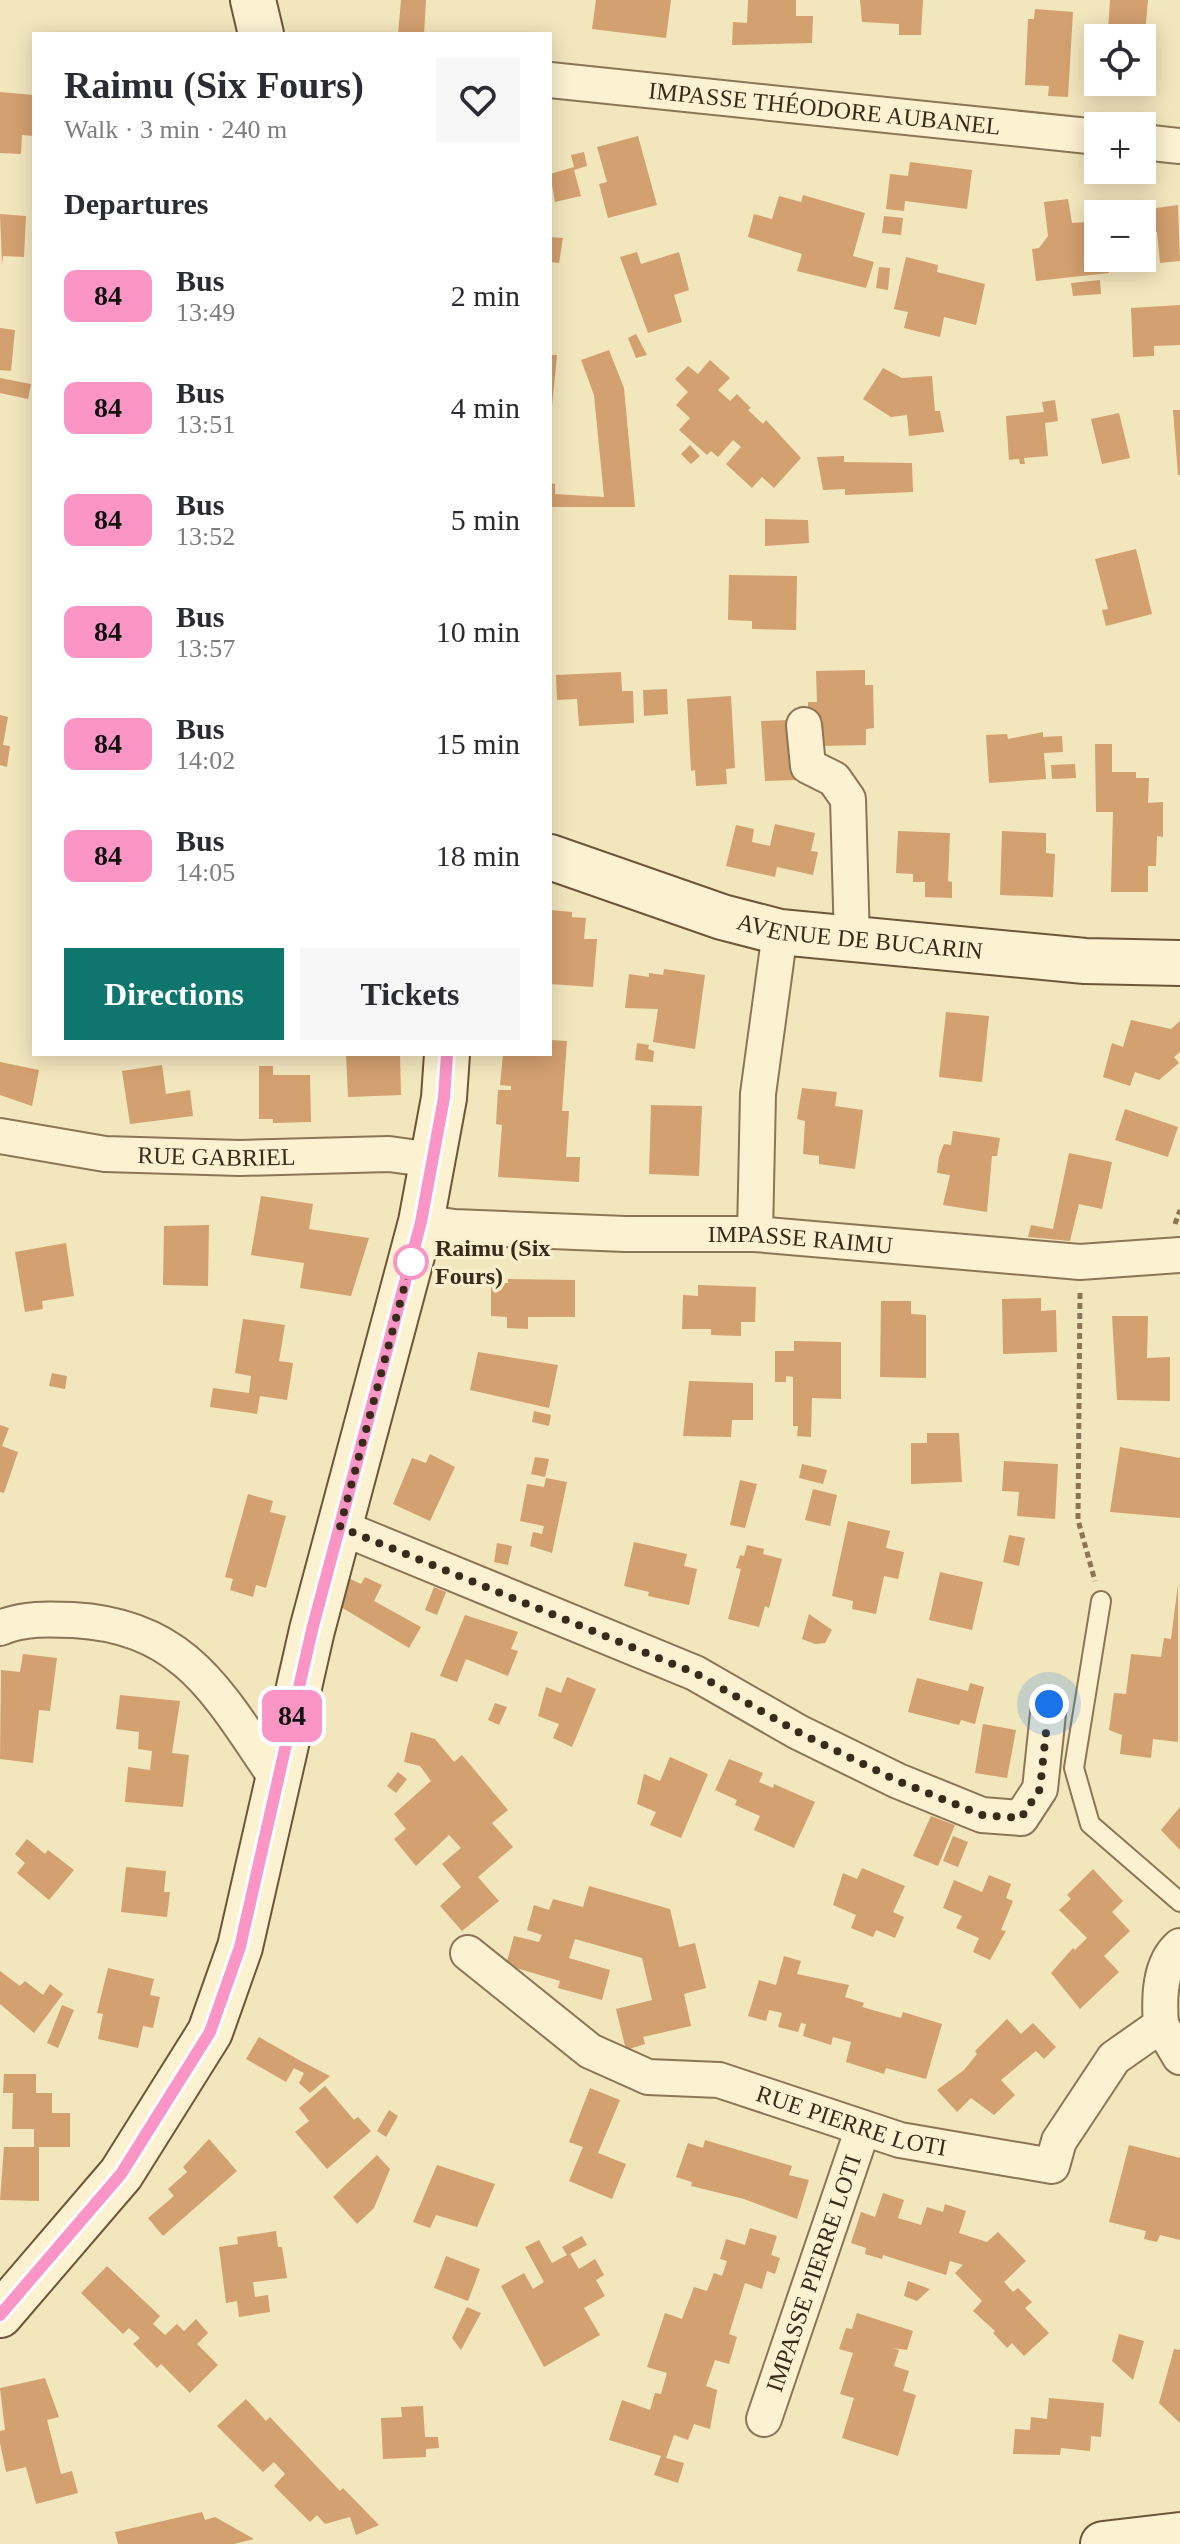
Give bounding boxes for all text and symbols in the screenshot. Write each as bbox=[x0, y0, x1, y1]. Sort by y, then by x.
map controls bbox=[1084, 24, 1156, 272]
button: locate bbox=[1084, 24, 1156, 96]
button: heart bbox=[436, 58, 520, 142]
text: Raimu (Six Fours) bbox=[64, 64, 364, 106]
street label: IMPASSE THÉODORE AUBANEL bbox=[647, 77, 1002, 140]
button: + bbox=[1084, 112, 1156, 184]
text: Walk · 3 min · 240 m bbox=[64, 115, 287, 144]
text: Departures bbox=[64, 187, 208, 220]
button: − bbox=[1084, 200, 1156, 272]
text: Bus bbox=[176, 264, 224, 297]
text: 2 min bbox=[451, 279, 520, 312]
text: 84 bbox=[94, 280, 122, 311]
text: 13:49 bbox=[176, 298, 235, 327]
text: Bus bbox=[176, 376, 224, 409]
text: 4 min bbox=[451, 391, 520, 424]
text: 84 bbox=[94, 392, 122, 423]
text: 13:51 bbox=[176, 410, 235, 439]
text: Bus bbox=[176, 488, 224, 521]
text: 5 min bbox=[451, 503, 520, 536]
text: 84 bbox=[94, 504, 122, 535]
text: 13:52 bbox=[176, 522, 235, 551]
text: Bus bbox=[176, 600, 224, 633]
text: 10 min bbox=[436, 615, 520, 648]
text: 84 bbox=[94, 616, 122, 647]
text: 13:57 bbox=[176, 634, 235, 663]
text: Bus bbox=[176, 712, 224, 745]
text: 15 min bbox=[436, 727, 520, 760]
text: 84 bbox=[94, 728, 122, 759]
text: 14:02 bbox=[176, 746, 235, 775]
text: Bus bbox=[176, 824, 224, 857]
text: 18 min bbox=[436, 839, 520, 872]
text: 84 bbox=[94, 840, 122, 871]
text: 14:05 bbox=[176, 858, 235, 887]
street label: AVENUE DE BUCARIN bbox=[734, 908, 984, 964]
button: Directions bbox=[64, 948, 284, 1040]
button: Tickets bbox=[300, 948, 520, 1040]
street label: RUE GABRIEL bbox=[137, 1142, 296, 1171]
street label: IMPASSE RAIMU bbox=[708, 1220, 894, 1259]
place label: Raimu (Six Fours) bbox=[435, 1235, 550, 1289]
marker: Raimu (Six Fours) bbox=[394, 1245, 428, 1279]
your location bbox=[1029, 1684, 1069, 1724]
line badge: 84 bbox=[256, 1690, 328, 1742]
text: 84 bbox=[278, 1700, 306, 1731]
street label: RUE PIERRE LOTI bbox=[753, 2080, 948, 2161]
street label: IMPASSE PIERRE LOTI bbox=[761, 2151, 866, 2395]

